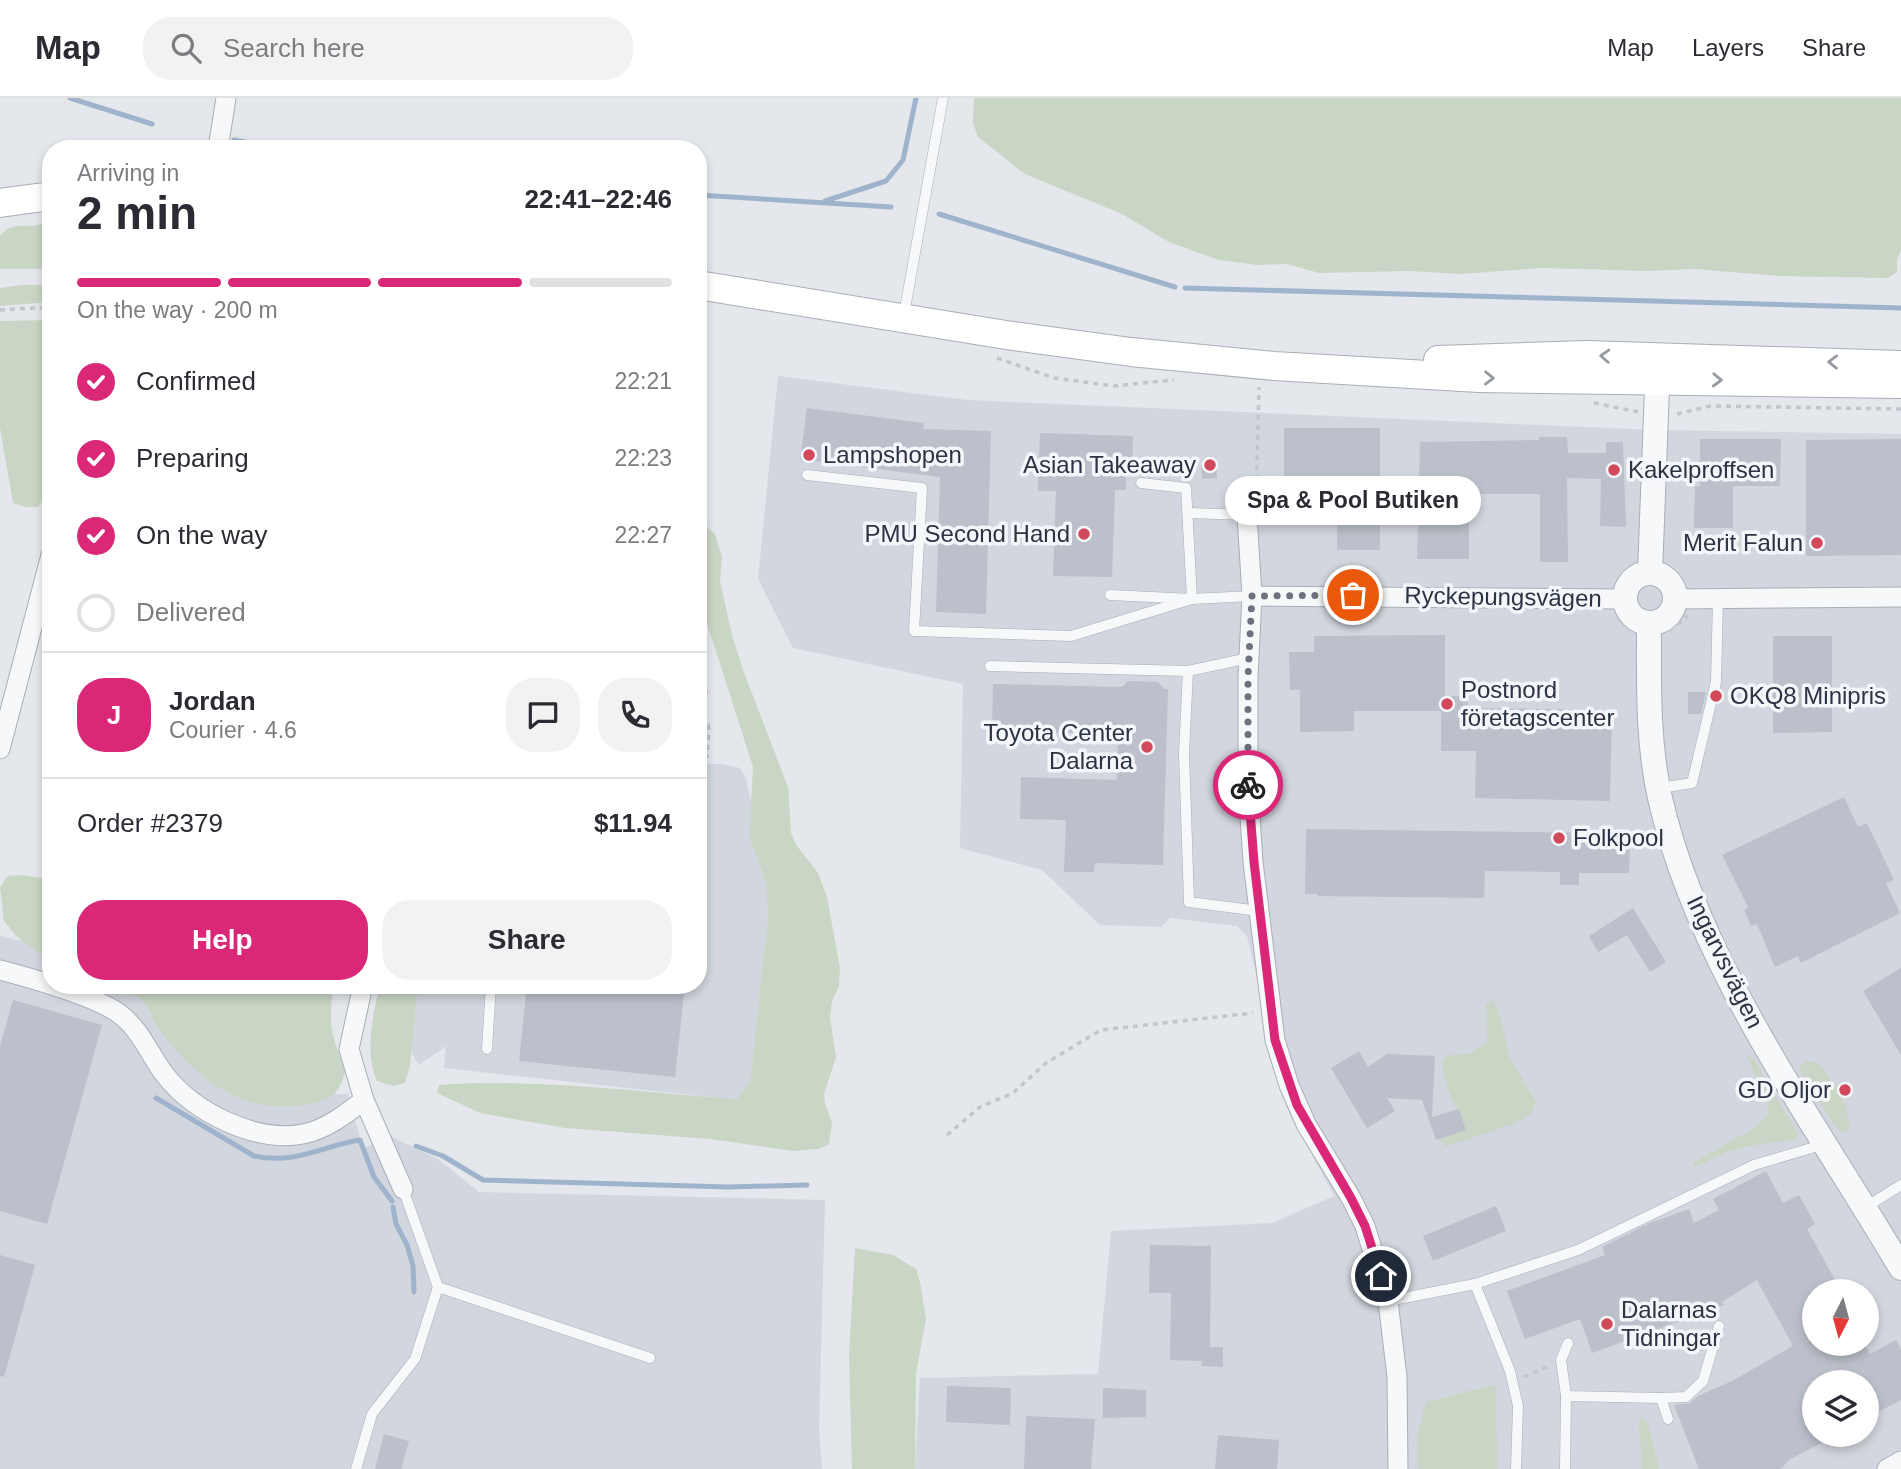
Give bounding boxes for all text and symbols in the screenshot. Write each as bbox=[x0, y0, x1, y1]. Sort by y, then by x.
search box bbox=[143, 17, 633, 80]
text: Map bbox=[35, 29, 101, 66]
icon: search bbox=[167, 29, 205, 67]
text: Search here bbox=[223, 33, 365, 63]
text: Map bbox=[1607, 34, 1654, 61]
text: Layers bbox=[1692, 34, 1764, 61]
text: Share bbox=[1802, 34, 1866, 61]
text: Arriving in bbox=[77, 160, 179, 186]
text: 22:41–22:46 bbox=[525, 184, 672, 214]
text: 2 min bbox=[77, 187, 197, 239]
text: On the way · 200 m bbox=[77, 297, 278, 323]
one-way arrow bbox=[1600, 348, 1611, 363]
one-way arrow bbox=[1827, 354, 1838, 369]
icon: check bbox=[77, 363, 115, 401]
text: Confirmed bbox=[136, 366, 256, 396]
text: 22:21 bbox=[614, 368, 672, 394]
one-way arrow bbox=[1484, 370, 1495, 386]
one-way arrow bbox=[1711, 373, 1722, 388]
icon: check bbox=[77, 440, 115, 478]
place label: Lampshopen bbox=[823, 441, 962, 468]
text: Preparing bbox=[136, 443, 249, 473]
text: 22:23 bbox=[614, 445, 672, 471]
marker: Lampshopen bbox=[801, 447, 817, 463]
place label: Asian Takeaway bbox=[1023, 451, 1196, 478]
place label: Kakelproffsen bbox=[1628, 456, 1774, 483]
marker: Asian Takeaway bbox=[1202, 457, 1218, 473]
marker: Kakelproffsen bbox=[1606, 462, 1622, 478]
callout: Spa & Pool Butiken bbox=[1225, 476, 1481, 525]
text: Spa & Pool Butiken bbox=[1247, 487, 1459, 513]
icon: check bbox=[77, 517, 115, 555]
text: On the way bbox=[136, 520, 268, 550]
place label: PMU Second Hand bbox=[865, 520, 1070, 547]
text: 22:27 bbox=[614, 522, 672, 548]
marker: PMU Second Hand bbox=[1076, 526, 1092, 542]
place label: Merit Falun bbox=[1683, 529, 1803, 556]
marker: Merit Falun bbox=[1809, 535, 1825, 551]
pin bbox=[1323, 565, 1383, 625]
icon: bag bbox=[1334, 576, 1372, 614]
street label: Ryckepungsvägen bbox=[1404, 581, 1602, 612]
text: Delivered bbox=[136, 597, 246, 627]
place label: Postnord företagscenter bbox=[1461, 676, 1614, 731]
button: chat bbox=[506, 678, 580, 752]
button: phone bbox=[598, 678, 672, 752]
place label: OKQ8 Minipris bbox=[1730, 682, 1886, 709]
text: Jordan bbox=[169, 686, 256, 716]
marker: OKQ8 Minipris bbox=[1708, 688, 1724, 704]
marker: Postnord företagscenter bbox=[1439, 696, 1455, 712]
text: J bbox=[107, 700, 121, 730]
text: Courier · 4.6 bbox=[169, 717, 297, 743]
place label: Toyota Center Dalarna bbox=[984, 719, 1134, 774]
marker: Toyota Center Dalarna bbox=[1139, 739, 1155, 755]
courier bbox=[1213, 750, 1283, 820]
icon: bike bbox=[1229, 766, 1267, 804]
text: Order #2379 bbox=[77, 808, 223, 838]
text: $11.94 bbox=[594, 808, 672, 838]
place label: Folkpool bbox=[1573, 824, 1664, 851]
marker: Folkpool bbox=[1551, 830, 1567, 846]
street label: Ingarvsvägen bbox=[1682, 891, 1769, 1032]
button: Help bbox=[77, 900, 368, 980]
button: Share bbox=[382, 900, 672, 980]
place label: GD Oljor bbox=[1738, 1076, 1831, 1103]
marker: GD Oljor bbox=[1837, 1082, 1853, 1098]
pin bbox=[1351, 1246, 1411, 1306]
icon: home bbox=[1362, 1257, 1400, 1295]
north arrow bbox=[1802, 1279, 1880, 1356]
map controls bbox=[1802, 1279, 1879, 1447]
place label: Dalarnas Tidningar bbox=[1621, 1296, 1720, 1351]
marker: Dalarnas Tidningar bbox=[1599, 1316, 1615, 1332]
button: layers bbox=[1802, 1370, 1879, 1447]

